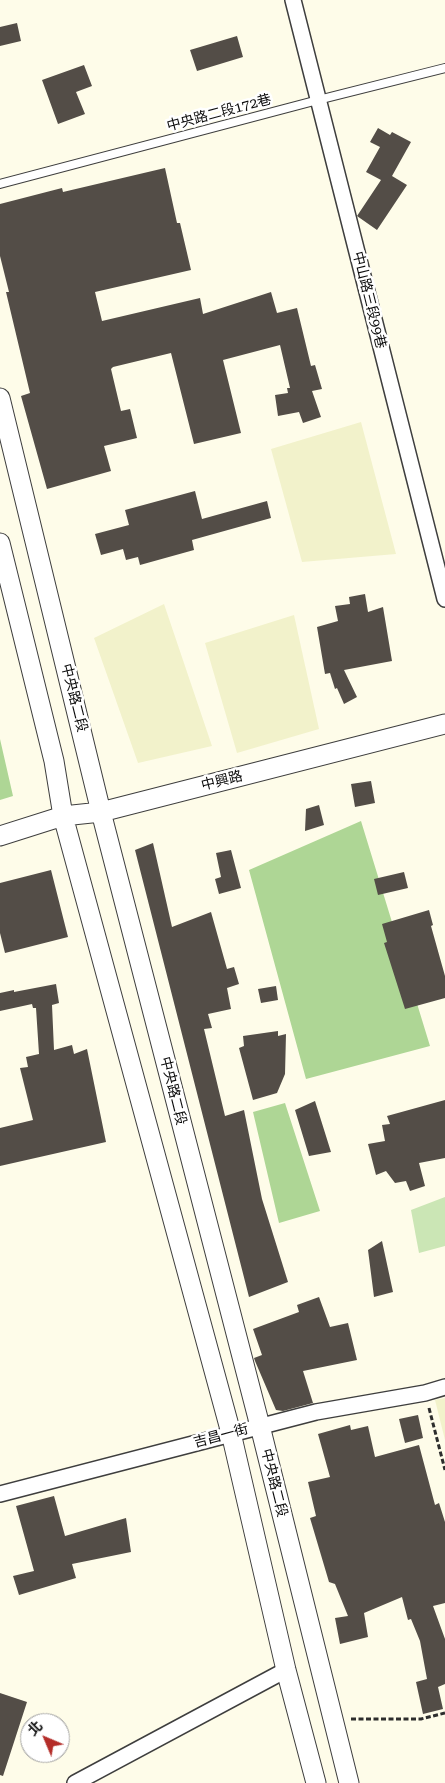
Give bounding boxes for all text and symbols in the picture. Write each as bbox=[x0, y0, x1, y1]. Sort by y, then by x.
street label: 中央路二段172巷 bbox=[165, 91, 273, 135]
street label: 中山路三段99巷 bbox=[349, 250, 389, 350]
street label: 中央路二段 bbox=[57, 662, 91, 734]
street label: 中興路 bbox=[200, 768, 244, 794]
street label: 中央路二段 bbox=[156, 1055, 190, 1127]
street label: 吉昌一街 bbox=[192, 1421, 250, 1451]
street label: 中央路二段 bbox=[257, 1447, 291, 1519]
north arrow bbox=[20, 1713, 70, 1763]
text: 北 bbox=[24, 1717, 46, 1739]

